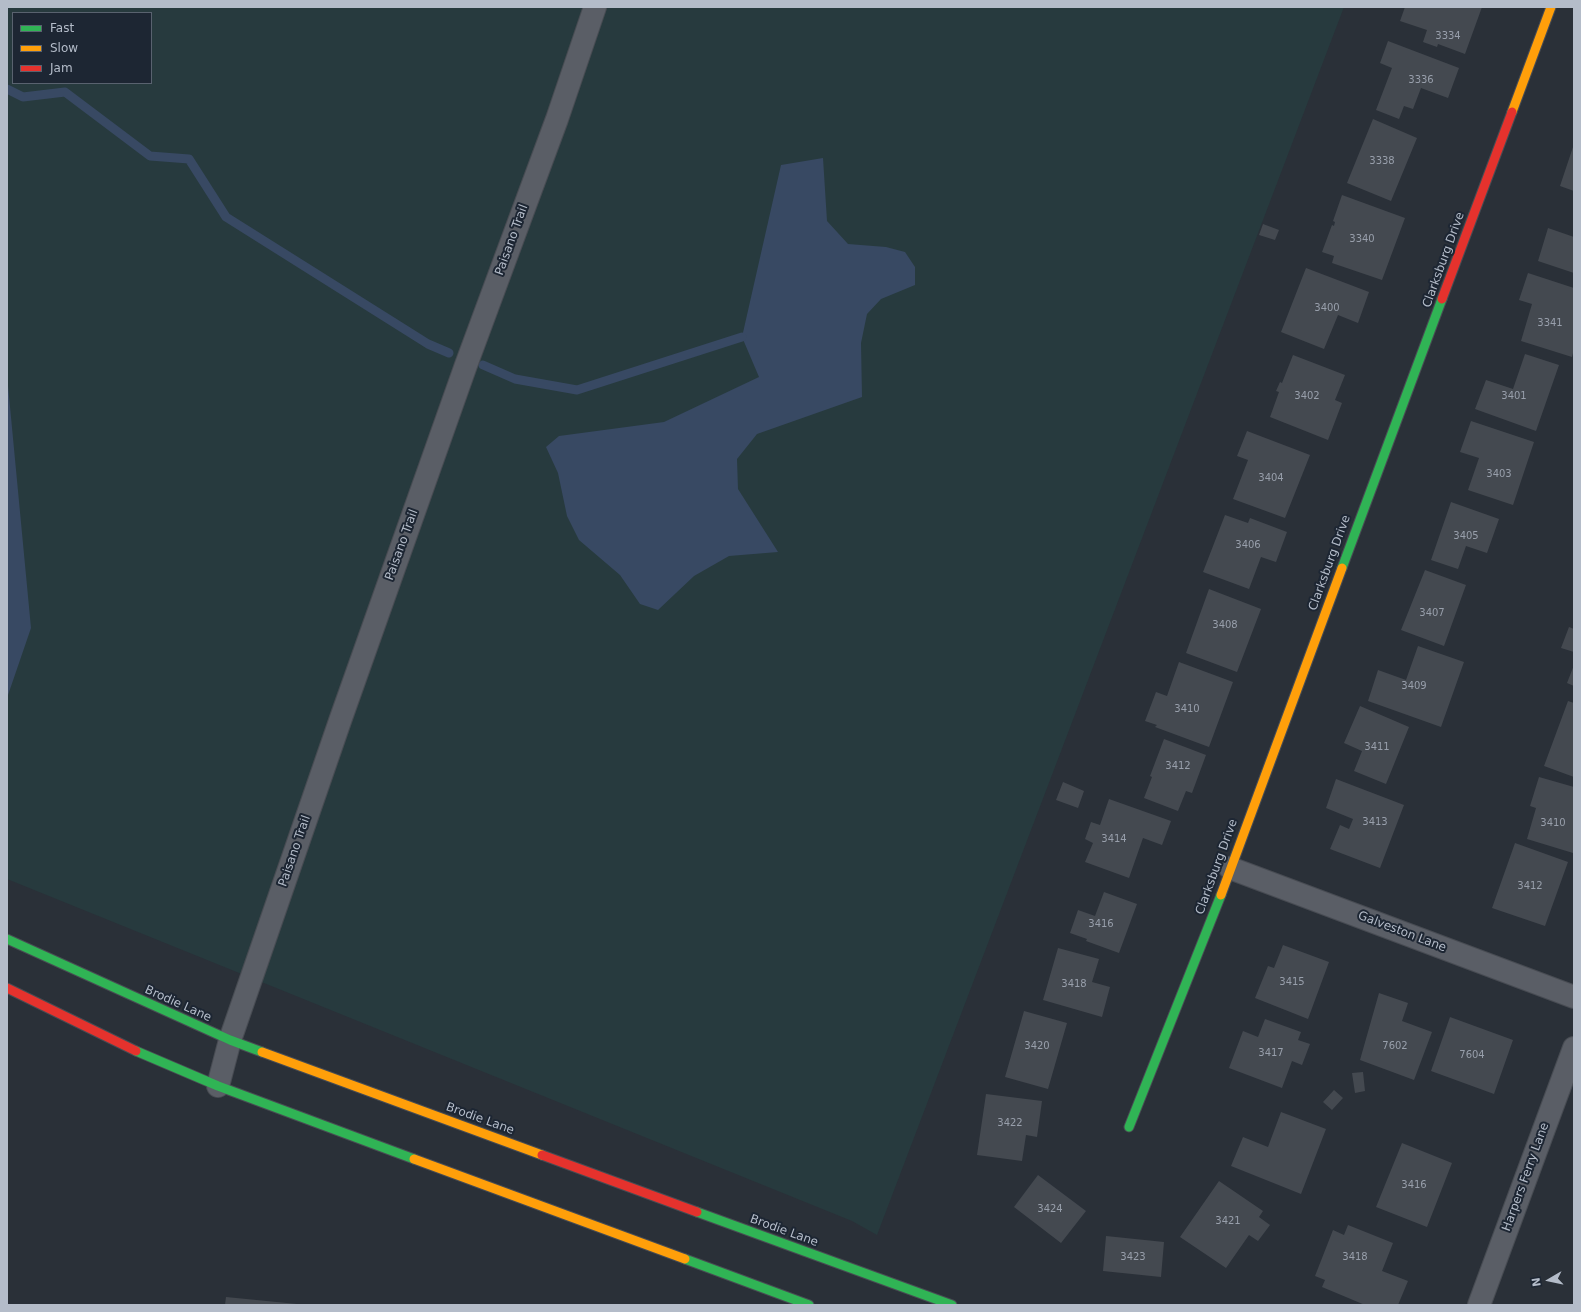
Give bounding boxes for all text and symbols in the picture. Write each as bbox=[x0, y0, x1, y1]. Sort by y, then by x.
legend bbox=[12, 12, 152, 84]
text: Fast bbox=[50, 21, 74, 35]
house number: 3334 bbox=[1435, 30, 1461, 42]
text: Slow bbox=[50, 41, 78, 55]
text: Jam bbox=[50, 61, 73, 75]
house number: 3336 bbox=[1408, 74, 1434, 86]
house number: 3338 bbox=[1369, 155, 1395, 167]
street label: Paisano Trail bbox=[493, 203, 531, 277]
street label: Clarksburg Drive bbox=[1420, 210, 1468, 310]
house number: 3340 bbox=[1349, 233, 1375, 245]
house number: 3400 bbox=[1314, 302, 1340, 314]
house number: 3341 bbox=[1537, 317, 1563, 329]
house number: 3402 bbox=[1294, 390, 1320, 402]
house number: 3401 bbox=[1501, 390, 1527, 402]
house number: 3403 bbox=[1486, 468, 1512, 480]
house number: 3404 bbox=[1258, 472, 1284, 484]
street label: Paisano Trail bbox=[383, 508, 421, 582]
street label: Clarksburg Drive bbox=[1306, 513, 1354, 613]
house number: 3405 bbox=[1453, 530, 1479, 542]
house number: 3406 bbox=[1235, 539, 1261, 551]
house number: 3407 bbox=[1419, 607, 1445, 619]
house number: 3408 bbox=[1212, 619, 1238, 631]
house number: 3409 bbox=[1401, 680, 1427, 692]
house number: 3410 bbox=[1174, 703, 1200, 715]
house number: 3411 bbox=[1364, 741, 1390, 753]
house number: 3412 bbox=[1165, 760, 1191, 772]
street label: Paisano Trail bbox=[276, 814, 314, 888]
house number: 3413 bbox=[1362, 816, 1388, 828]
street label: Clarksburg Drive bbox=[1193, 817, 1241, 917]
house number: 3410 bbox=[1540, 817, 1566, 829]
house number: 3414 bbox=[1101, 833, 1127, 845]
house number: 3412 bbox=[1517, 880, 1543, 892]
street label: Galveston Lane bbox=[1356, 909, 1448, 955]
house number: 3416 bbox=[1088, 918, 1114, 930]
house number: 3415 bbox=[1279, 976, 1305, 988]
house number: 3418 bbox=[1061, 978, 1087, 990]
street label: Brodie Lane bbox=[142, 983, 214, 1025]
house number: 3420 bbox=[1024, 1040, 1050, 1052]
house number: 7602 bbox=[1382, 1040, 1408, 1052]
house number: 3417 bbox=[1258, 1047, 1284, 1059]
house number: 7604 bbox=[1459, 1049, 1485, 1061]
street label: Brodie Lane bbox=[444, 1100, 516, 1138]
house number: 3422 bbox=[997, 1117, 1023, 1129]
street label: Harpers Ferry Lane bbox=[1500, 1121, 1552, 1233]
house number: 3416 bbox=[1401, 1179, 1427, 1191]
house number: 3424 bbox=[1037, 1203, 1063, 1215]
street label: Brodie Lane bbox=[748, 1212, 820, 1250]
house number: 3421 bbox=[1215, 1215, 1241, 1227]
house number: 3423 bbox=[1120, 1251, 1146, 1263]
house number: 3418 bbox=[1342, 1251, 1368, 1263]
north arrow bbox=[1529, 1260, 1569, 1300]
text: N bbox=[1530, 1276, 1544, 1288]

